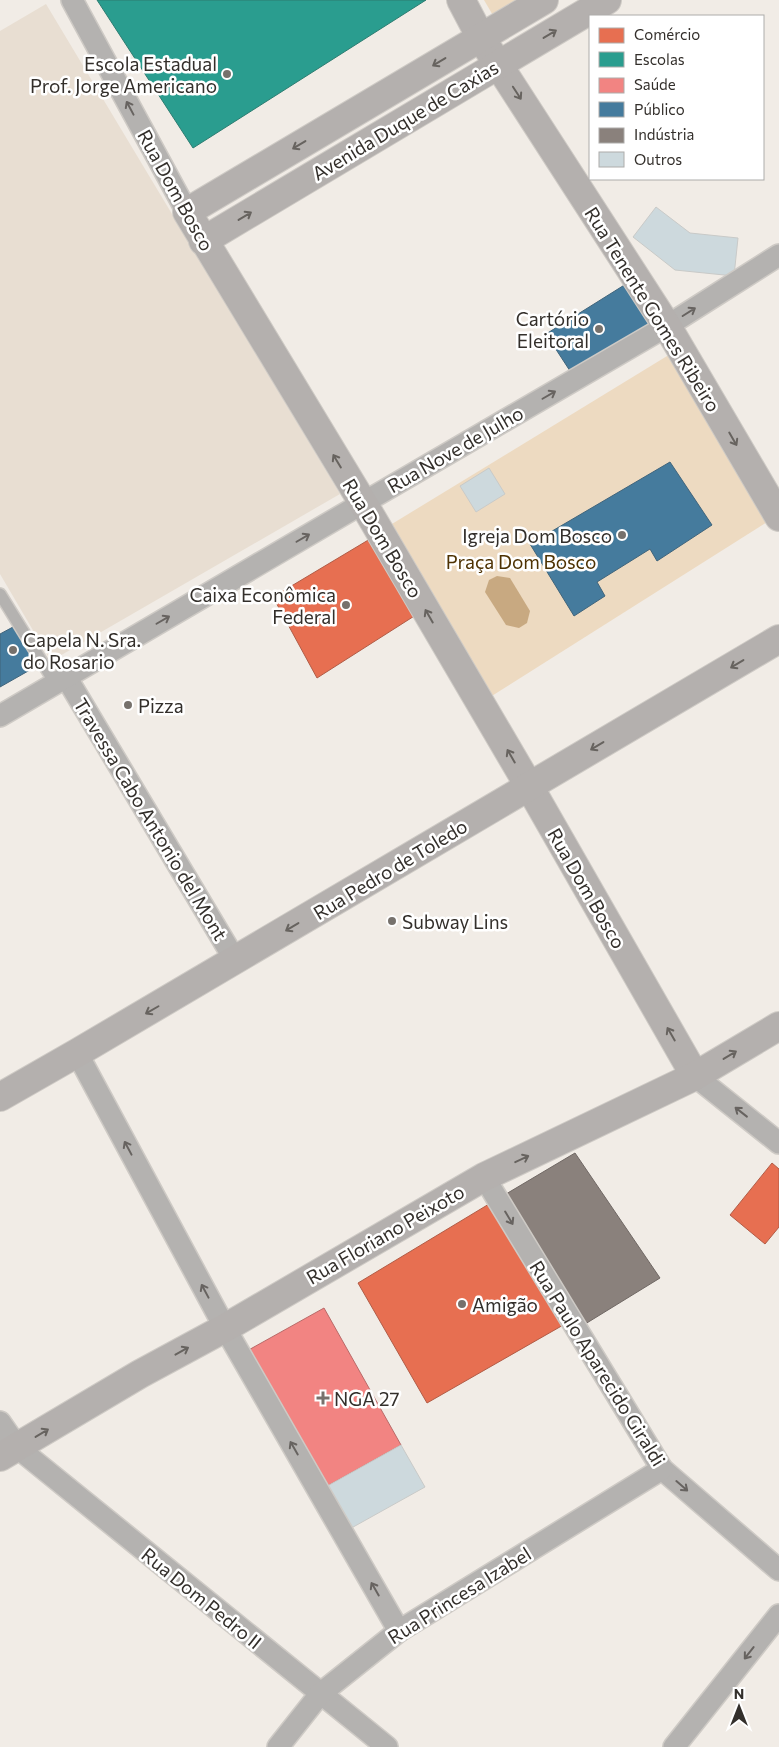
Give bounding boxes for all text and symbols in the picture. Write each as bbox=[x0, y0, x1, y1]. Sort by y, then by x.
legend bbox=[589, 15, 764, 180]
text: Comércio bbox=[634, 25, 700, 43]
one-way arrow bbox=[542, 29, 556, 39]
text: Escolas bbox=[634, 50, 685, 68]
place label: Escola Estadual Prof. Jorge Americano bbox=[30, 52, 217, 97]
street label: Avenida Duque de Caxias bbox=[308, 55, 502, 185]
one-way arrow bbox=[433, 58, 447, 68]
marker: Escola Estadual Prof. Jorge Americano bbox=[221, 68, 233, 80]
text: Saúde bbox=[634, 75, 676, 93]
one-way arrow bbox=[512, 86, 522, 100]
text: Público bbox=[634, 100, 685, 118]
one-way arrow bbox=[125, 101, 134, 116]
street label: Rua Dom Bosco bbox=[133, 125, 219, 255]
text: Indústria bbox=[634, 125, 694, 143]
one-way arrow bbox=[293, 141, 307, 151]
text: Outros bbox=[634, 150, 682, 168]
street label: Rua Tenente Gomes Ribeiro bbox=[580, 202, 726, 416]
one-way arrow bbox=[237, 210, 251, 220]
place label: Cartório Eleitoral bbox=[516, 307, 589, 352]
one-way arrow bbox=[682, 307, 696, 317]
marker: Cartório Eleitoral bbox=[593, 323, 605, 335]
one-way arrow bbox=[542, 389, 556, 399]
street label: Rua Nove de Julho bbox=[383, 401, 527, 497]
one-way arrow bbox=[728, 431, 738, 446]
one-way arrow bbox=[332, 455, 342, 469]
street label: Rua Dom Bosco bbox=[338, 474, 428, 602]
place label: Igreja Dom Bosco bbox=[462, 524, 612, 547]
marker: Igreja Dom Bosco bbox=[616, 529, 628, 541]
one-way arrow bbox=[295, 532, 309, 542]
park label: Praça Dom Bosco bbox=[446, 550, 596, 573]
place label: Caixa Econômica Federal bbox=[189, 583, 336, 628]
marker: Caixa Econômica Federal bbox=[340, 599, 352, 611]
one-way arrow bbox=[424, 609, 434, 624]
one-way arrow bbox=[155, 615, 169, 625]
place label: Capela N. Sra. do Rosario bbox=[23, 628, 141, 673]
marker: Capela N. Sra. do Rosario bbox=[7, 644, 19, 656]
one-way arrow bbox=[730, 659, 745, 669]
street label: Travessa Cabo Antonio del Mont bbox=[69, 694, 233, 944]
place label: Pizza bbox=[138, 694, 184, 717]
marker: Pizza bbox=[122, 699, 134, 711]
one-way arrow bbox=[591, 742, 605, 752]
one-way arrow bbox=[506, 750, 516, 764]
street label: Rua Pedro de Toledo bbox=[309, 814, 471, 924]
street label: Rua Dom Bosco bbox=[543, 824, 631, 952]
place label: Subway Lins bbox=[402, 910, 508, 933]
marker: Subway Lins bbox=[386, 915, 398, 927]
one-way arrow bbox=[285, 923, 299, 933]
one-way arrow bbox=[145, 1005, 159, 1015]
one-way arrow bbox=[665, 1027, 675, 1041]
one-way arrow bbox=[722, 1050, 736, 1060]
one-way arrow bbox=[735, 1107, 748, 1118]
one-way arrow bbox=[123, 1141, 132, 1156]
one-way arrow bbox=[514, 1153, 529, 1163]
street label: Rua Floriano Peixoto bbox=[302, 1179, 468, 1289]
one-way arrow bbox=[505, 1211, 515, 1225]
street label: Rua Paulo Aparecido Giraldi bbox=[525, 1256, 671, 1470]
one-way arrow bbox=[200, 1284, 209, 1299]
place label: Amigão bbox=[472, 1293, 538, 1316]
marker: Amigão bbox=[456, 1298, 468, 1310]
one-way arrow bbox=[175, 1346, 190, 1356]
place label: NGA 27 bbox=[334, 1387, 400, 1410]
marker: NGA 27 bbox=[316, 1391, 330, 1405]
one-way arrow bbox=[35, 1428, 49, 1438]
one-way arrow bbox=[288, 1441, 298, 1455]
one-way arrow bbox=[675, 1481, 688, 1492]
street label: Rua Princesa Izabel bbox=[383, 1542, 535, 1648]
street label: Rua Dom Pedro II bbox=[137, 1543, 267, 1653]
one-way arrow bbox=[369, 1582, 379, 1596]
one-way arrow bbox=[743, 1646, 754, 1659]
north arrow bbox=[714, 1682, 764, 1732]
text: N bbox=[734, 1685, 744, 1702]

